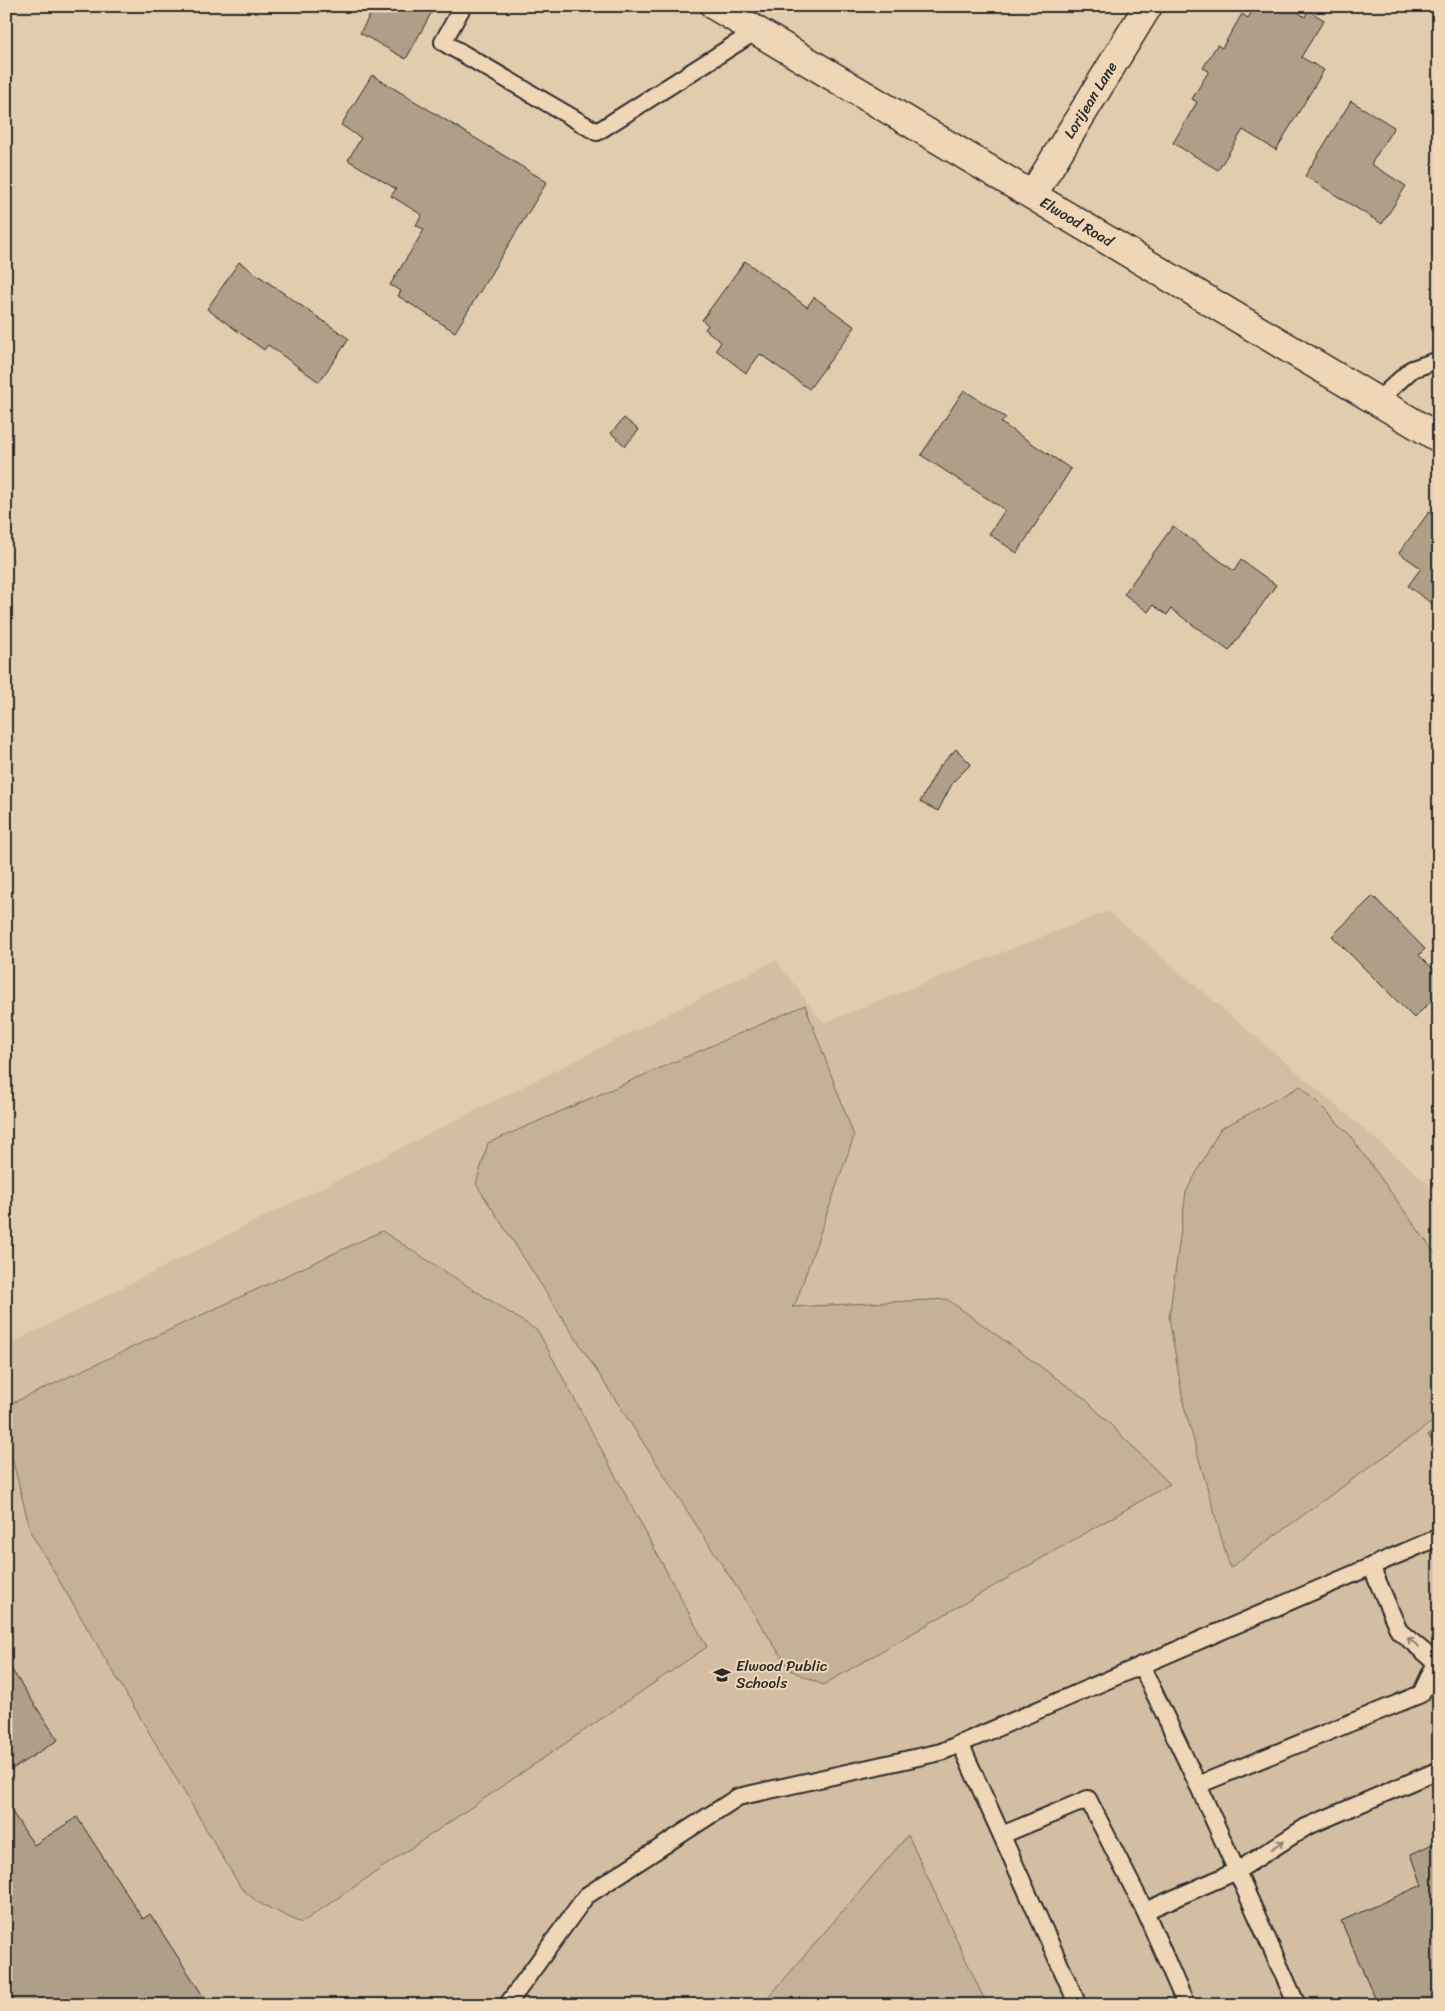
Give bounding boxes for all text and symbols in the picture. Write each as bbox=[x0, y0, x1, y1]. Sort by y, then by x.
street label: Lorijean Lane bbox=[1057, 57, 1124, 144]
street label: Elwood Road bbox=[1035, 190, 1119, 254]
one-way arrow bbox=[1407, 1637, 1420, 1648]
place label: Elwood Public Schools bbox=[736, 1653, 828, 1696]
school or university icon: Elwood Public Schools bbox=[712, 1665, 732, 1685]
one-way arrow bbox=[1271, 1839, 1285, 1850]

